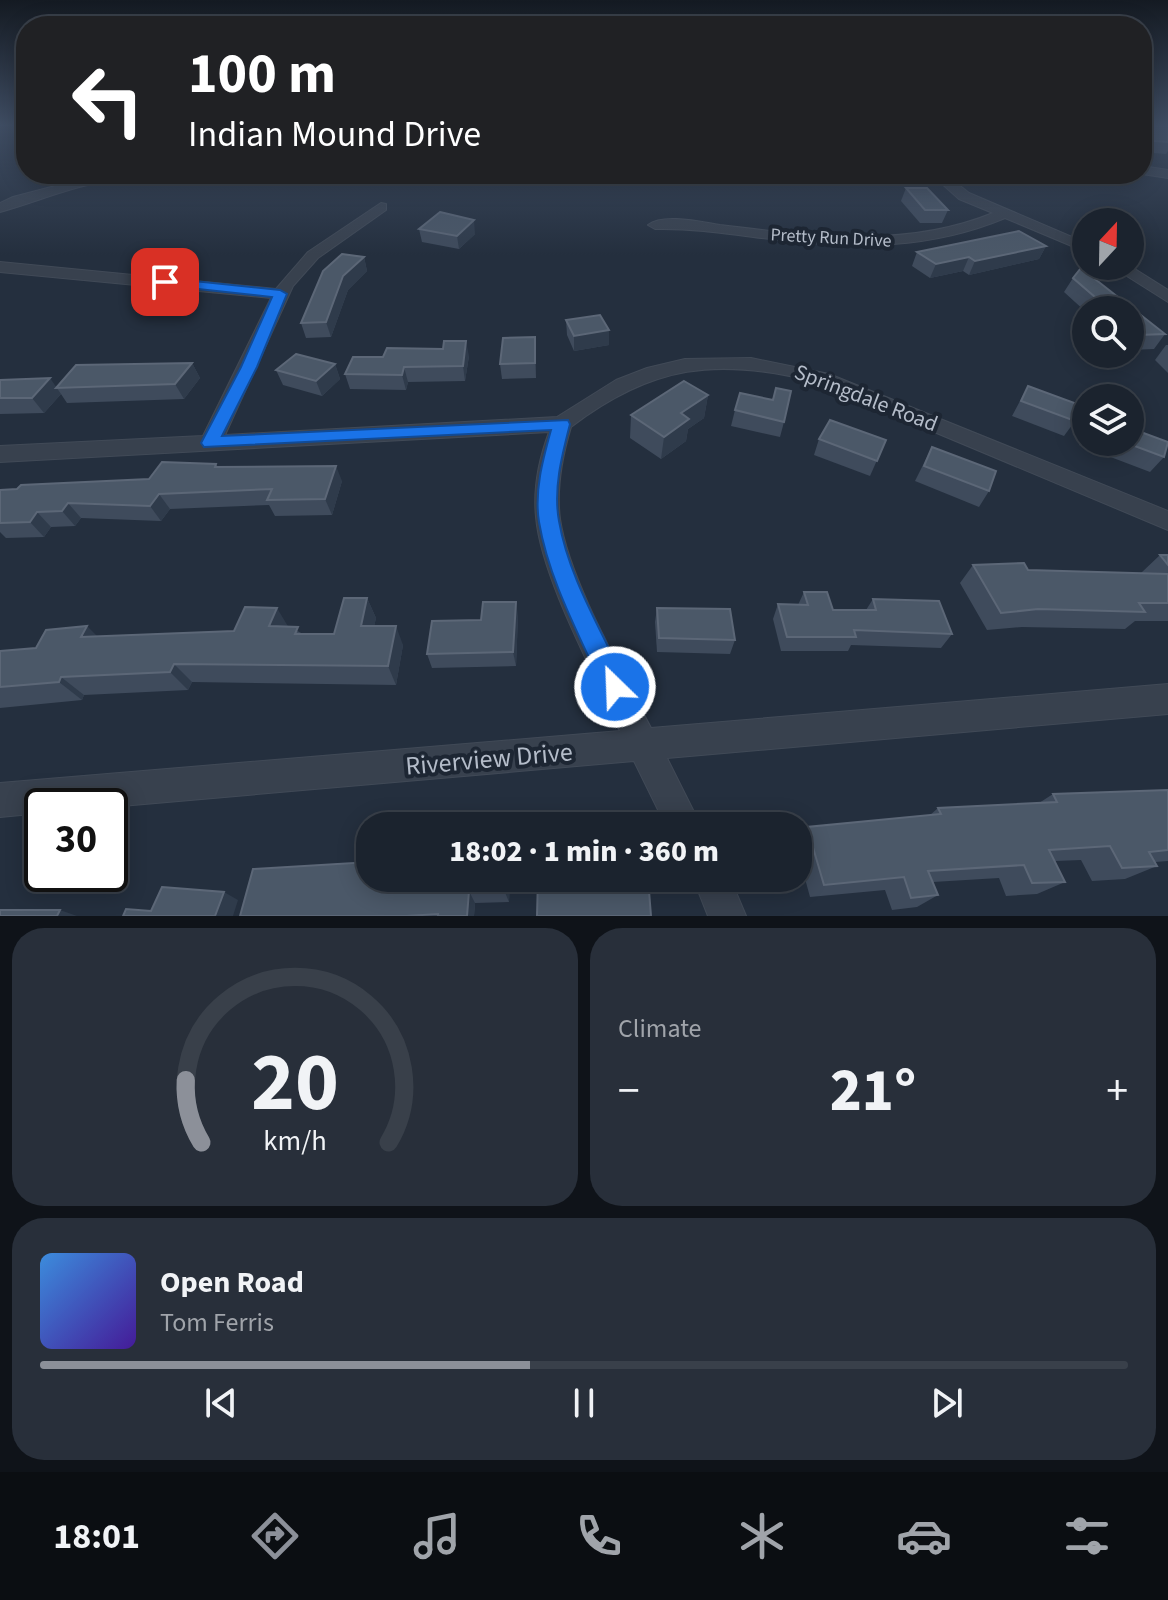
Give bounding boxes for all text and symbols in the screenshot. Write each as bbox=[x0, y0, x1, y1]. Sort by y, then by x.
text: 100 m bbox=[188, 35, 336, 114]
icon: left bbox=[56, 48, 160, 152]
text: Indian Mound Drive bbox=[188, 109, 481, 160]
north arrow bbox=[1072, 208, 1144, 280]
map controls bbox=[1072, 208, 1144, 456]
street label: Pretty Run Drive bbox=[770, 222, 892, 254]
pin bbox=[131, 248, 199, 316]
icon: arrive bbox=[143, 260, 187, 304]
button: search bbox=[1072, 296, 1144, 368]
street label: Springdale Road bbox=[790, 356, 942, 440]
button: layers bbox=[1072, 384, 1144, 456]
position arrow bbox=[573, 645, 657, 729]
street label: Riverview Drive bbox=[404, 733, 574, 785]
speed limit sign: 30 bbox=[24, 788, 128, 892]
text: 18:02 · 1 min · 360 m bbox=[449, 830, 719, 873]
text: Climate bbox=[618, 1010, 702, 1047]
text: 20 bbox=[251, 1024, 339, 1142]
text: 21° bbox=[830, 1049, 916, 1134]
text: − bbox=[618, 1060, 640, 1123]
text: + bbox=[1106, 1060, 1128, 1123]
text: km/h bbox=[263, 1121, 327, 1161]
text: Open Road bbox=[160, 1261, 304, 1304]
text: Tom Ferris bbox=[160, 1304, 274, 1341]
icon: previous bbox=[199, 1381, 243, 1425]
icon: pause bbox=[562, 1381, 606, 1425]
icon: next bbox=[925, 1381, 969, 1425]
icon: directions bbox=[247, 1508, 303, 1564]
icon: music bbox=[409, 1508, 465, 1564]
icon: phone bbox=[571, 1508, 627, 1564]
icon: climate bbox=[734, 1508, 790, 1564]
icon: car bbox=[896, 1508, 952, 1564]
icon: filters bbox=[1059, 1508, 1115, 1564]
text: 18:01 bbox=[53, 1511, 140, 1562]

